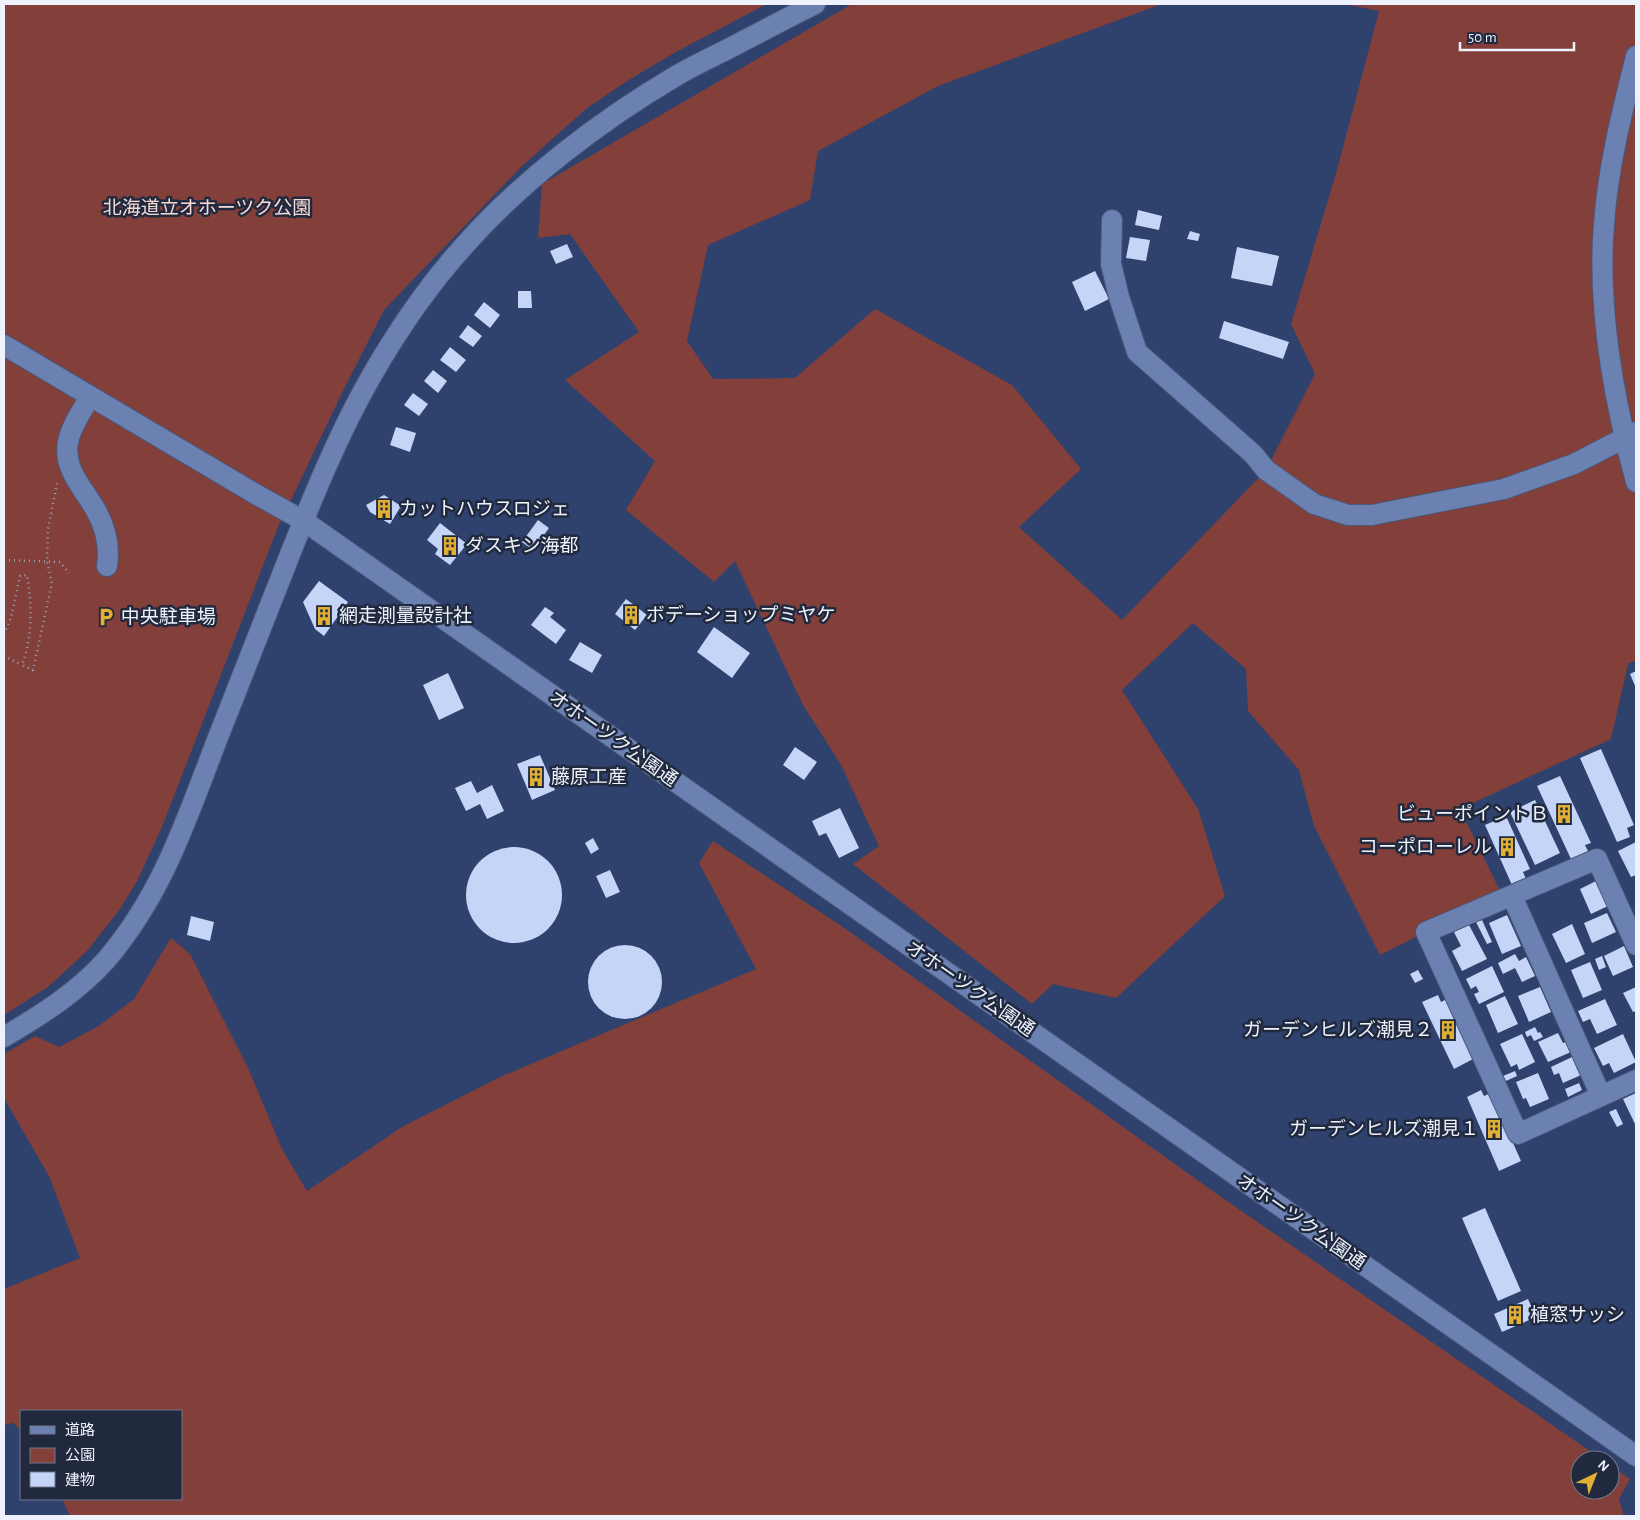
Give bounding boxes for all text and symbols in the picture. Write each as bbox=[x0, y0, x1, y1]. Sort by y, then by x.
scale bar bbox=[1460, 20, 1574, 52]
text: 50 m bbox=[1468, 30, 1497, 45]
park label: 北海道立オホーツク公園 bbox=[103, 198, 311, 218]
building icon: カットハウスロジェ bbox=[373, 498, 395, 520]
place label: カットハウスロジェ bbox=[399, 499, 570, 519]
building icon: ダスキン海都 bbox=[439, 535, 461, 557]
place label: ダスキン海都 bbox=[465, 535, 578, 556]
building icon: ボデーショップミヤケ bbox=[620, 604, 642, 626]
place label: ボデーショップミヤケ bbox=[646, 604, 836, 625]
building icon: 網走測量設計社 bbox=[313, 605, 335, 627]
place label: 網走測量設計社 bbox=[339, 605, 472, 626]
parking icon: 中央駐車場 bbox=[95, 606, 117, 628]
place label: 中央駐車場 bbox=[121, 606, 216, 627]
street label: オホーツク公園通 bbox=[545, 687, 681, 790]
building icon: 藤原工産 bbox=[525, 766, 547, 788]
place label: 藤原工産 bbox=[551, 766, 627, 787]
place label: ビューポイントＢ bbox=[1397, 803, 1549, 824]
building icon: ビューポイントＢ bbox=[1553, 803, 1575, 825]
place label: コーポローレル bbox=[1359, 836, 1492, 857]
building icon: コーポローレル bbox=[1496, 836, 1518, 858]
street label: オホーツク公園通 bbox=[902, 937, 1038, 1040]
place label: ガーデンヒルズ潮見２ bbox=[1243, 1019, 1433, 1040]
building icon: ガーデンヒルズ潮見２ bbox=[1437, 1019, 1459, 1041]
place label: ガーデンヒルズ潮見１ bbox=[1289, 1118, 1479, 1139]
building icon: ガーデンヒルズ潮見１ bbox=[1483, 1118, 1505, 1140]
street label: オホーツク公園通 bbox=[1233, 1170, 1369, 1273]
building icon: 植窓サッシ bbox=[1504, 1304, 1526, 1326]
place label: 植窓サッシ bbox=[1530, 1305, 1625, 1325]
legend bbox=[20, 1410, 182, 1500]
text: 道路 bbox=[65, 1422, 95, 1438]
text: 公園 bbox=[65, 1447, 95, 1463]
north arrow bbox=[1570, 1450, 1620, 1500]
text: N bbox=[1595, 1458, 1612, 1475]
text: 建物 bbox=[65, 1472, 95, 1488]

